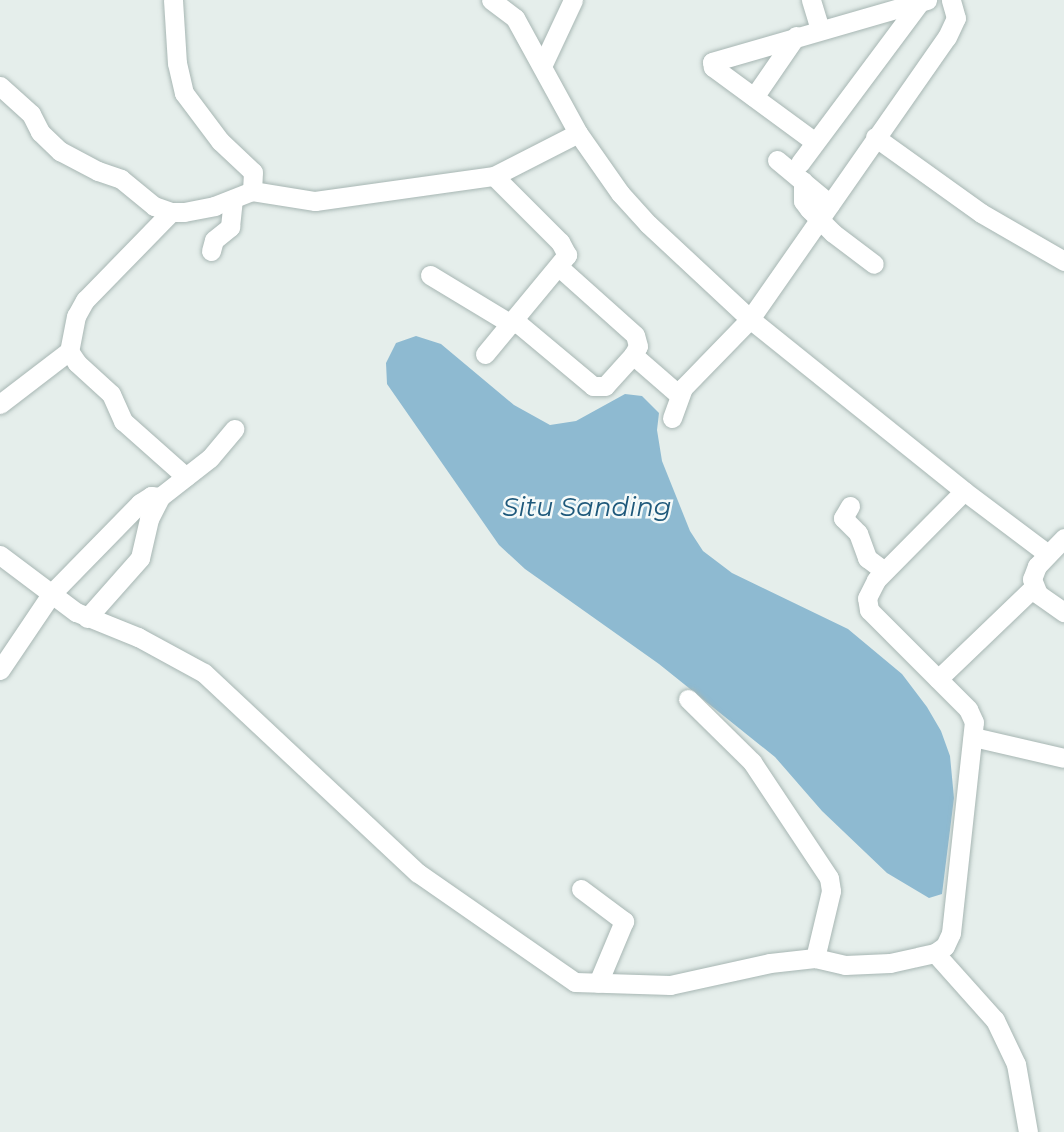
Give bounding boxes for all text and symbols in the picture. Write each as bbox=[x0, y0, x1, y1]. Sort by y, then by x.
water label: Situ Sanding bbox=[502, 492, 672, 524]

